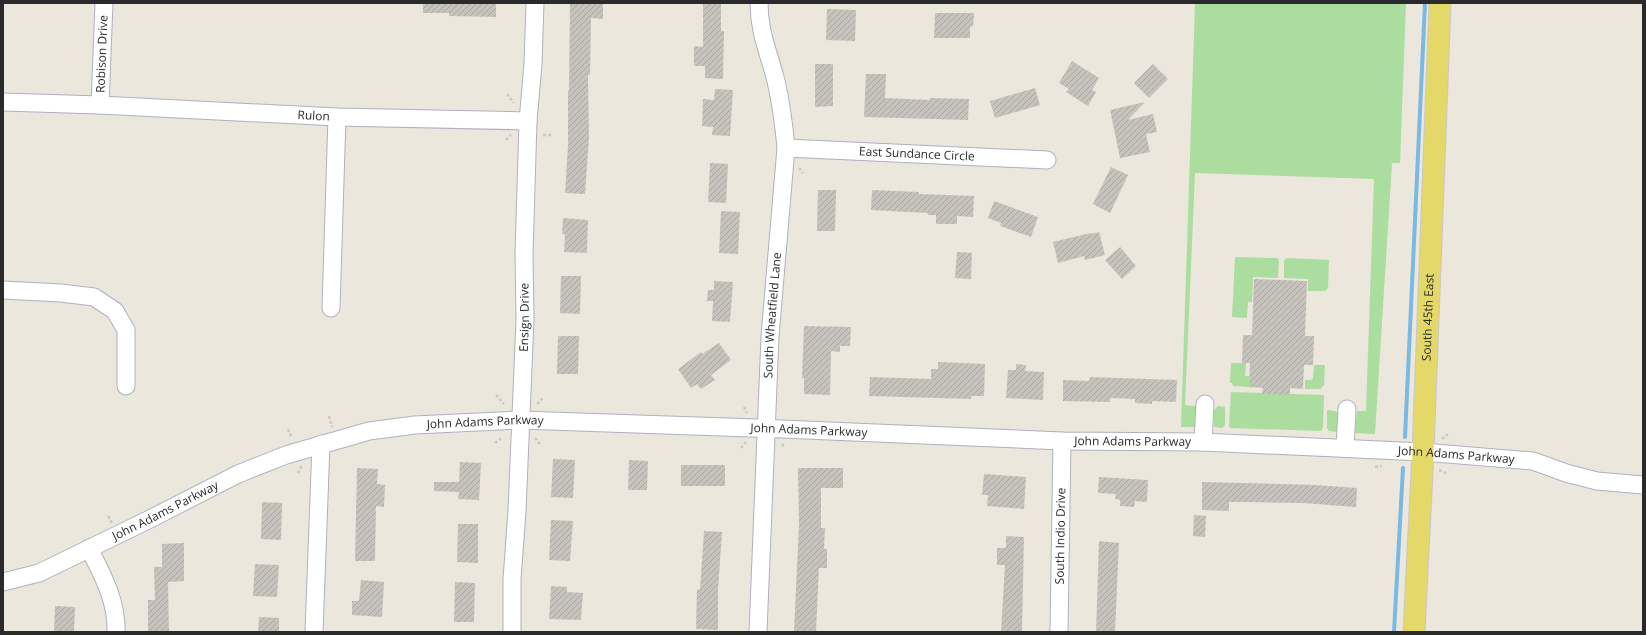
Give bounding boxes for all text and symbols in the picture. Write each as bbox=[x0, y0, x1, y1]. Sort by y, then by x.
street label: Robison Drive bbox=[91, 15, 112, 93]
street label: Rulon bbox=[297, 106, 330, 125]
street label: East Sundance Circle bbox=[859, 142, 975, 165]
street label: South Wheatfield Lane bbox=[759, 251, 785, 379]
street label: South 45th East bbox=[1417, 273, 1438, 361]
street label: Ensign Drive bbox=[515, 282, 533, 352]
street label: John Adams Parkway bbox=[425, 411, 545, 432]
street label: John Adams Parkway bbox=[749, 419, 869, 441]
street label: John Adams Parkway bbox=[1073, 432, 1192, 450]
street label: John Adams Parkway bbox=[1397, 442, 1516, 468]
street label: John Adams Parkway bbox=[108, 476, 222, 545]
street label: South Indio Drive bbox=[1051, 487, 1069, 585]

